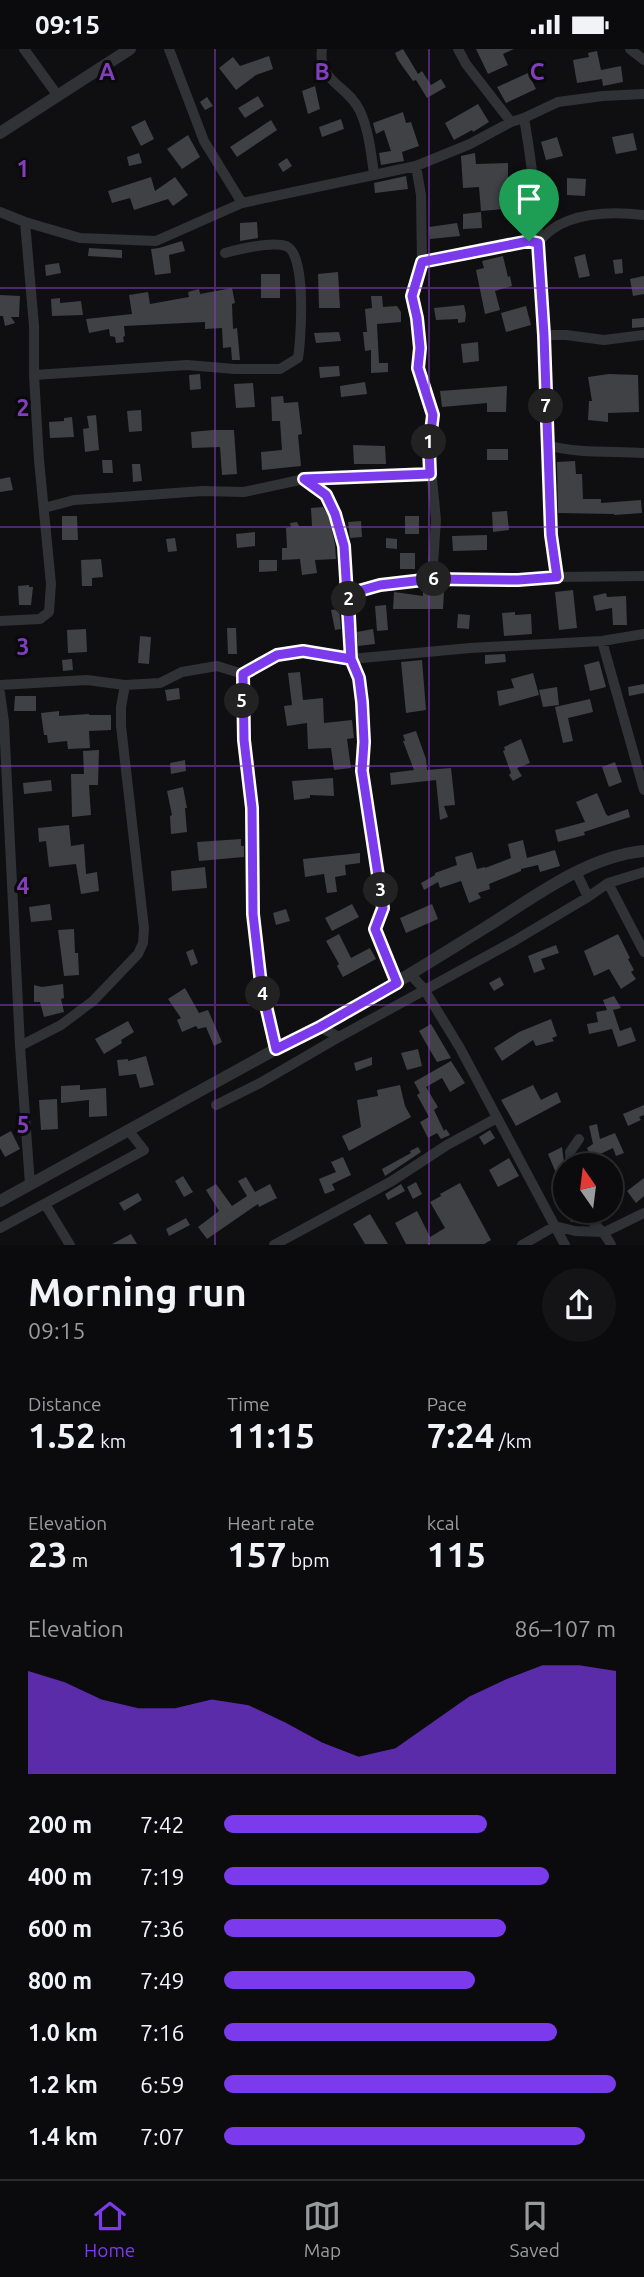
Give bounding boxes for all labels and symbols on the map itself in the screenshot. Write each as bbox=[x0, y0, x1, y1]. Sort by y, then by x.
text: A bbox=[99, 59, 115, 84]
text: B bbox=[314, 59, 330, 84]
text: C bbox=[530, 59, 545, 84]
text: 1 bbox=[17, 156, 29, 181]
pin bbox=[499, 169, 559, 241]
pin: 7 bbox=[528, 389, 564, 423]
text: 2 bbox=[17, 395, 29, 420]
pin: 1 bbox=[412, 425, 446, 459]
pin: 6 bbox=[416, 561, 452, 597]
pin: 2 bbox=[332, 581, 366, 617]
text: 3 bbox=[17, 634, 29, 659]
pin: 5 bbox=[224, 683, 260, 719]
text: 4 bbox=[17, 873, 30, 898]
pin: 3 bbox=[364, 873, 398, 907]
pin: 4 bbox=[246, 977, 280, 1011]
text: 5 bbox=[17, 1112, 29, 1137]
north arrow bbox=[553, 1153, 623, 1223]

